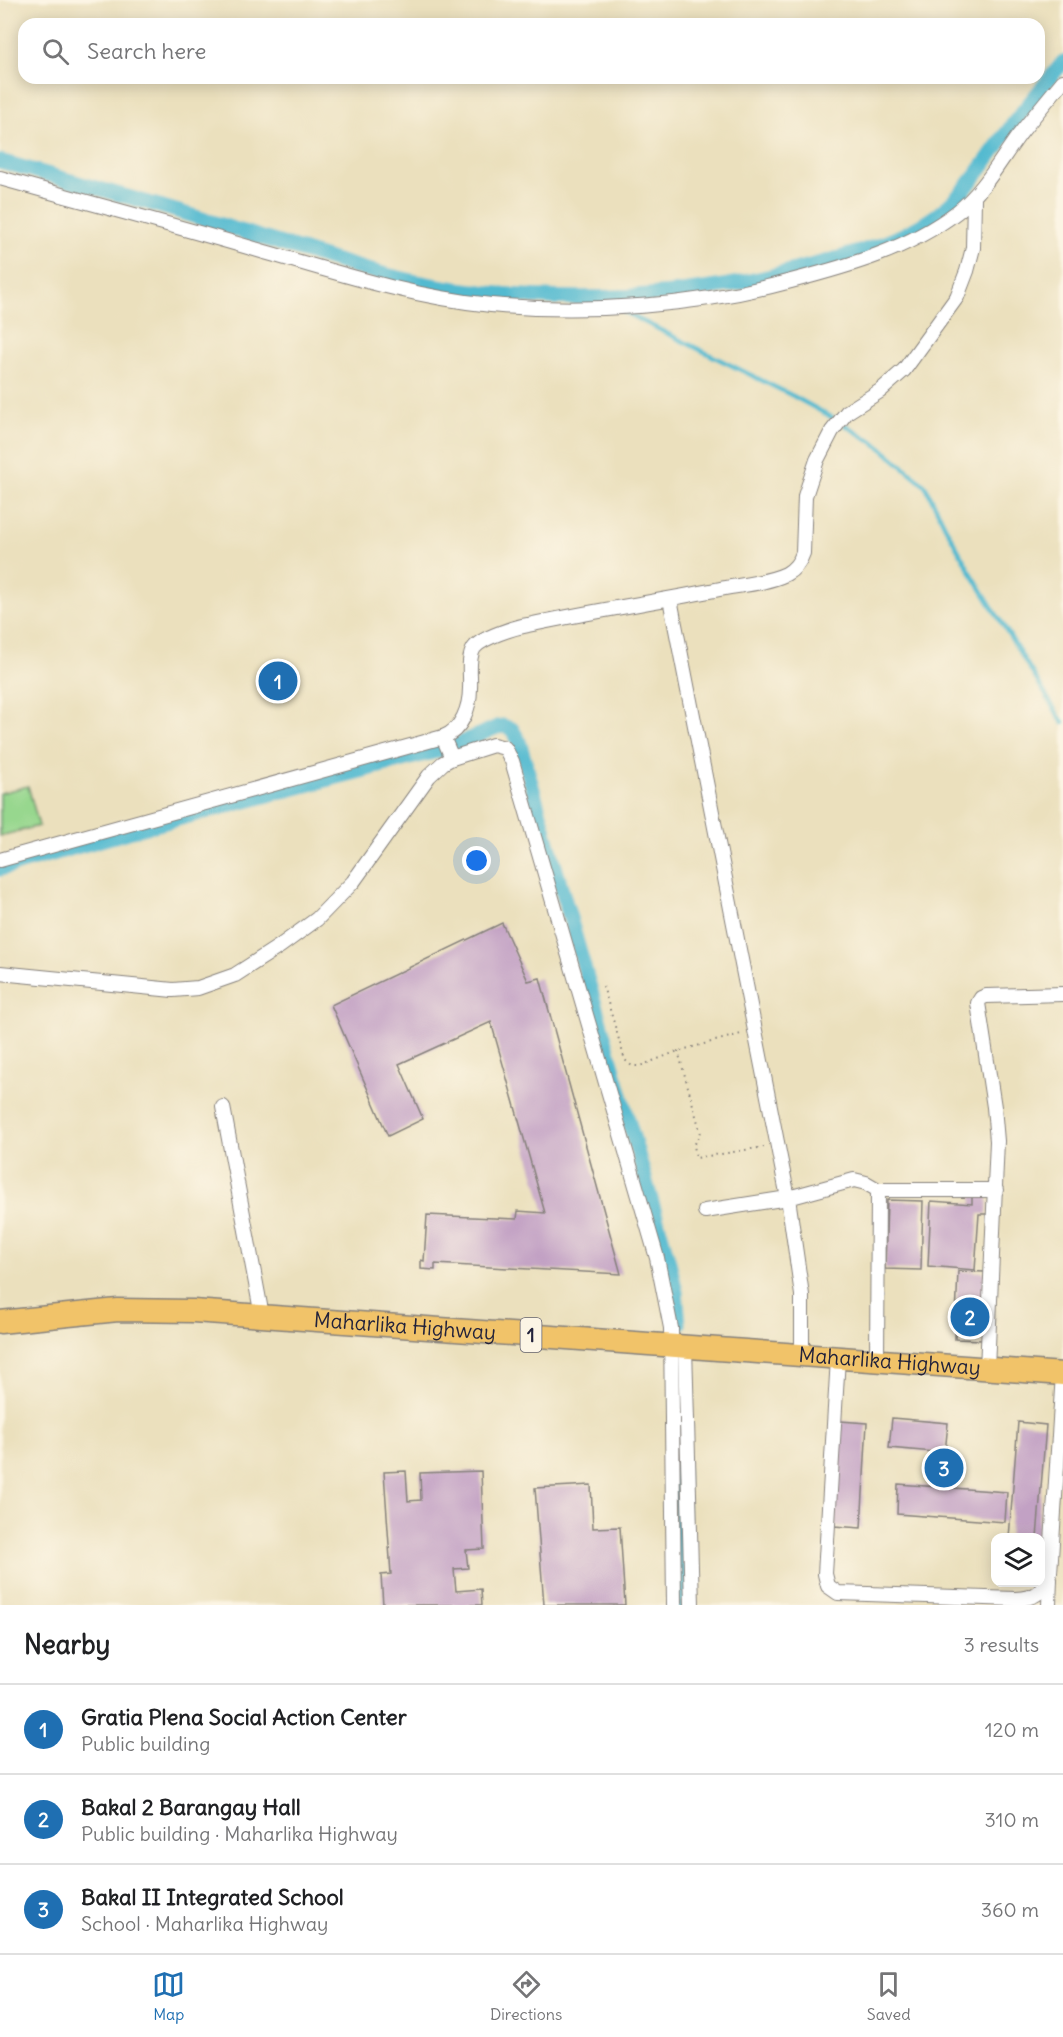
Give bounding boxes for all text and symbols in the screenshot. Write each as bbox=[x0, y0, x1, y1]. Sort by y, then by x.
search box bbox=[18, 18, 1045, 84]
icon: search bbox=[39, 35, 72, 68]
text: Search here bbox=[87, 37, 206, 65]
pin: 1 bbox=[258, 658, 298, 704]
your location bbox=[462, 846, 491, 875]
pin: 2 bbox=[950, 1294, 990, 1340]
street label: Maharlika Highway bbox=[313, 1306, 497, 1346]
road number: 1 bbox=[520, 1318, 542, 1352]
street label: Maharlika Highway bbox=[798, 1341, 982, 1381]
pin: 3 bbox=[924, 1446, 964, 1490]
map controls bbox=[991, 1533, 1045, 1587]
button: layers bbox=[991, 1533, 1045, 1587]
text: Nearby bbox=[24, 1628, 110, 1661]
text: 3 results bbox=[963, 1632, 1039, 1657]
text: Gratia Plena Social Action Center bbox=[81, 1703, 407, 1731]
text: 1 bbox=[40, 1717, 47, 1742]
text: 120 m bbox=[985, 1717, 1039, 1742]
text: Public building bbox=[81, 1731, 210, 1756]
text: Bakal 2 Barangay Hall bbox=[81, 1793, 301, 1821]
text: 2 bbox=[38, 1807, 49, 1832]
text: 310 m bbox=[984, 1807, 1039, 1832]
text: Public building · Maharlika Highway bbox=[81, 1821, 398, 1846]
text: Bakal II Integrated School bbox=[81, 1883, 344, 1911]
text: 3 bbox=[38, 1897, 49, 1922]
text: 360 m bbox=[981, 1897, 1039, 1922]
text: School · Maharlika Highway bbox=[81, 1911, 328, 1936]
tab: Map bbox=[152, 1968, 185, 2024]
tab: Directions bbox=[490, 1968, 562, 2024]
tab: Saved bbox=[867, 1968, 911, 2024]

